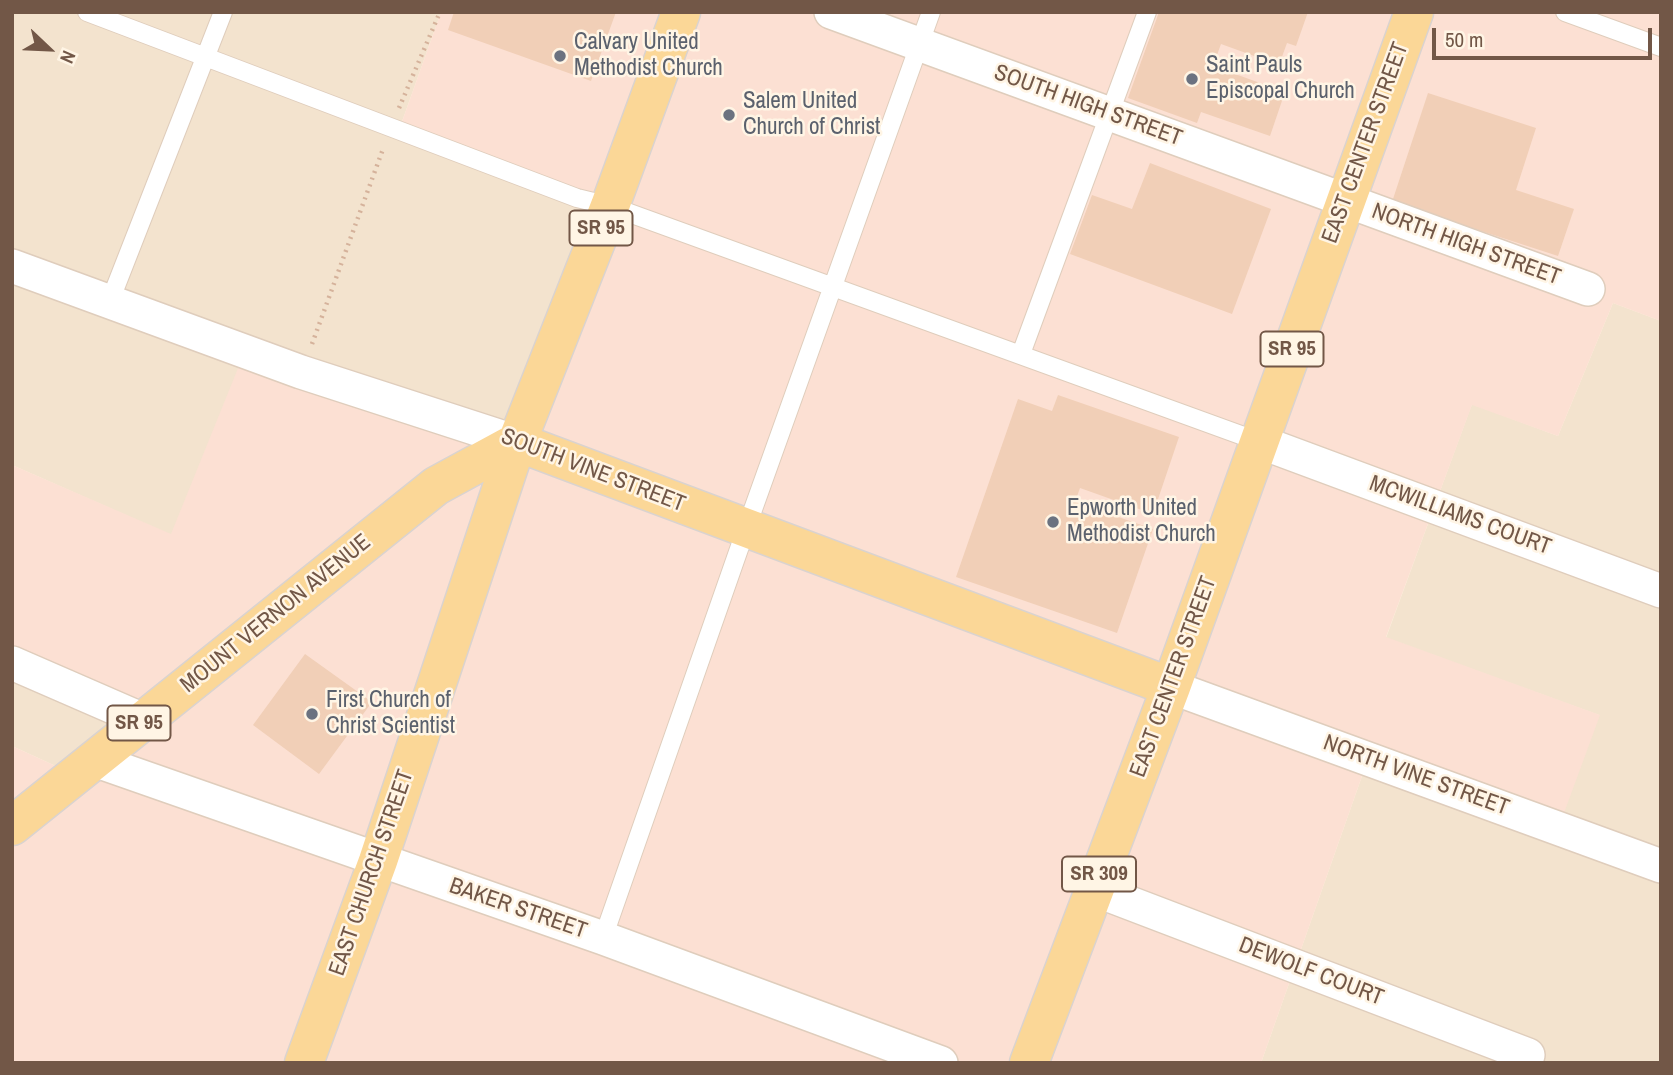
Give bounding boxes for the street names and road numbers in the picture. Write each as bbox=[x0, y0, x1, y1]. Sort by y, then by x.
street label: EAST CENTER STREET bbox=[1317, 39, 1415, 247]
street label: SOUTH HIGH STREET bbox=[990, 59, 1186, 153]
street label: NORTH HIGH STREET bbox=[1368, 198, 1564, 292]
road number: SR 95 bbox=[570, 210, 632, 246]
road number: SR 95 bbox=[1260, 332, 1324, 366]
street label: SOUTH VINE STREET bbox=[497, 423, 689, 519]
street label: MCWILLIAMS COURT bbox=[1365, 470, 1555, 562]
street label: MOUNT VERNON AVENUE bbox=[175, 529, 377, 699]
street label: EAST CENTER STREET bbox=[1125, 573, 1223, 781]
road number: SR 95 bbox=[108, 706, 170, 740]
street label: NORTH VINE STREET bbox=[1319, 730, 1513, 822]
street label: EAST CHURCH STREET bbox=[324, 766, 420, 980]
road number: SR 309 bbox=[1062, 856, 1136, 892]
street label: BAKER STREET bbox=[446, 873, 590, 945]
street label: DEWOLF COURT bbox=[1235, 932, 1387, 1012]

